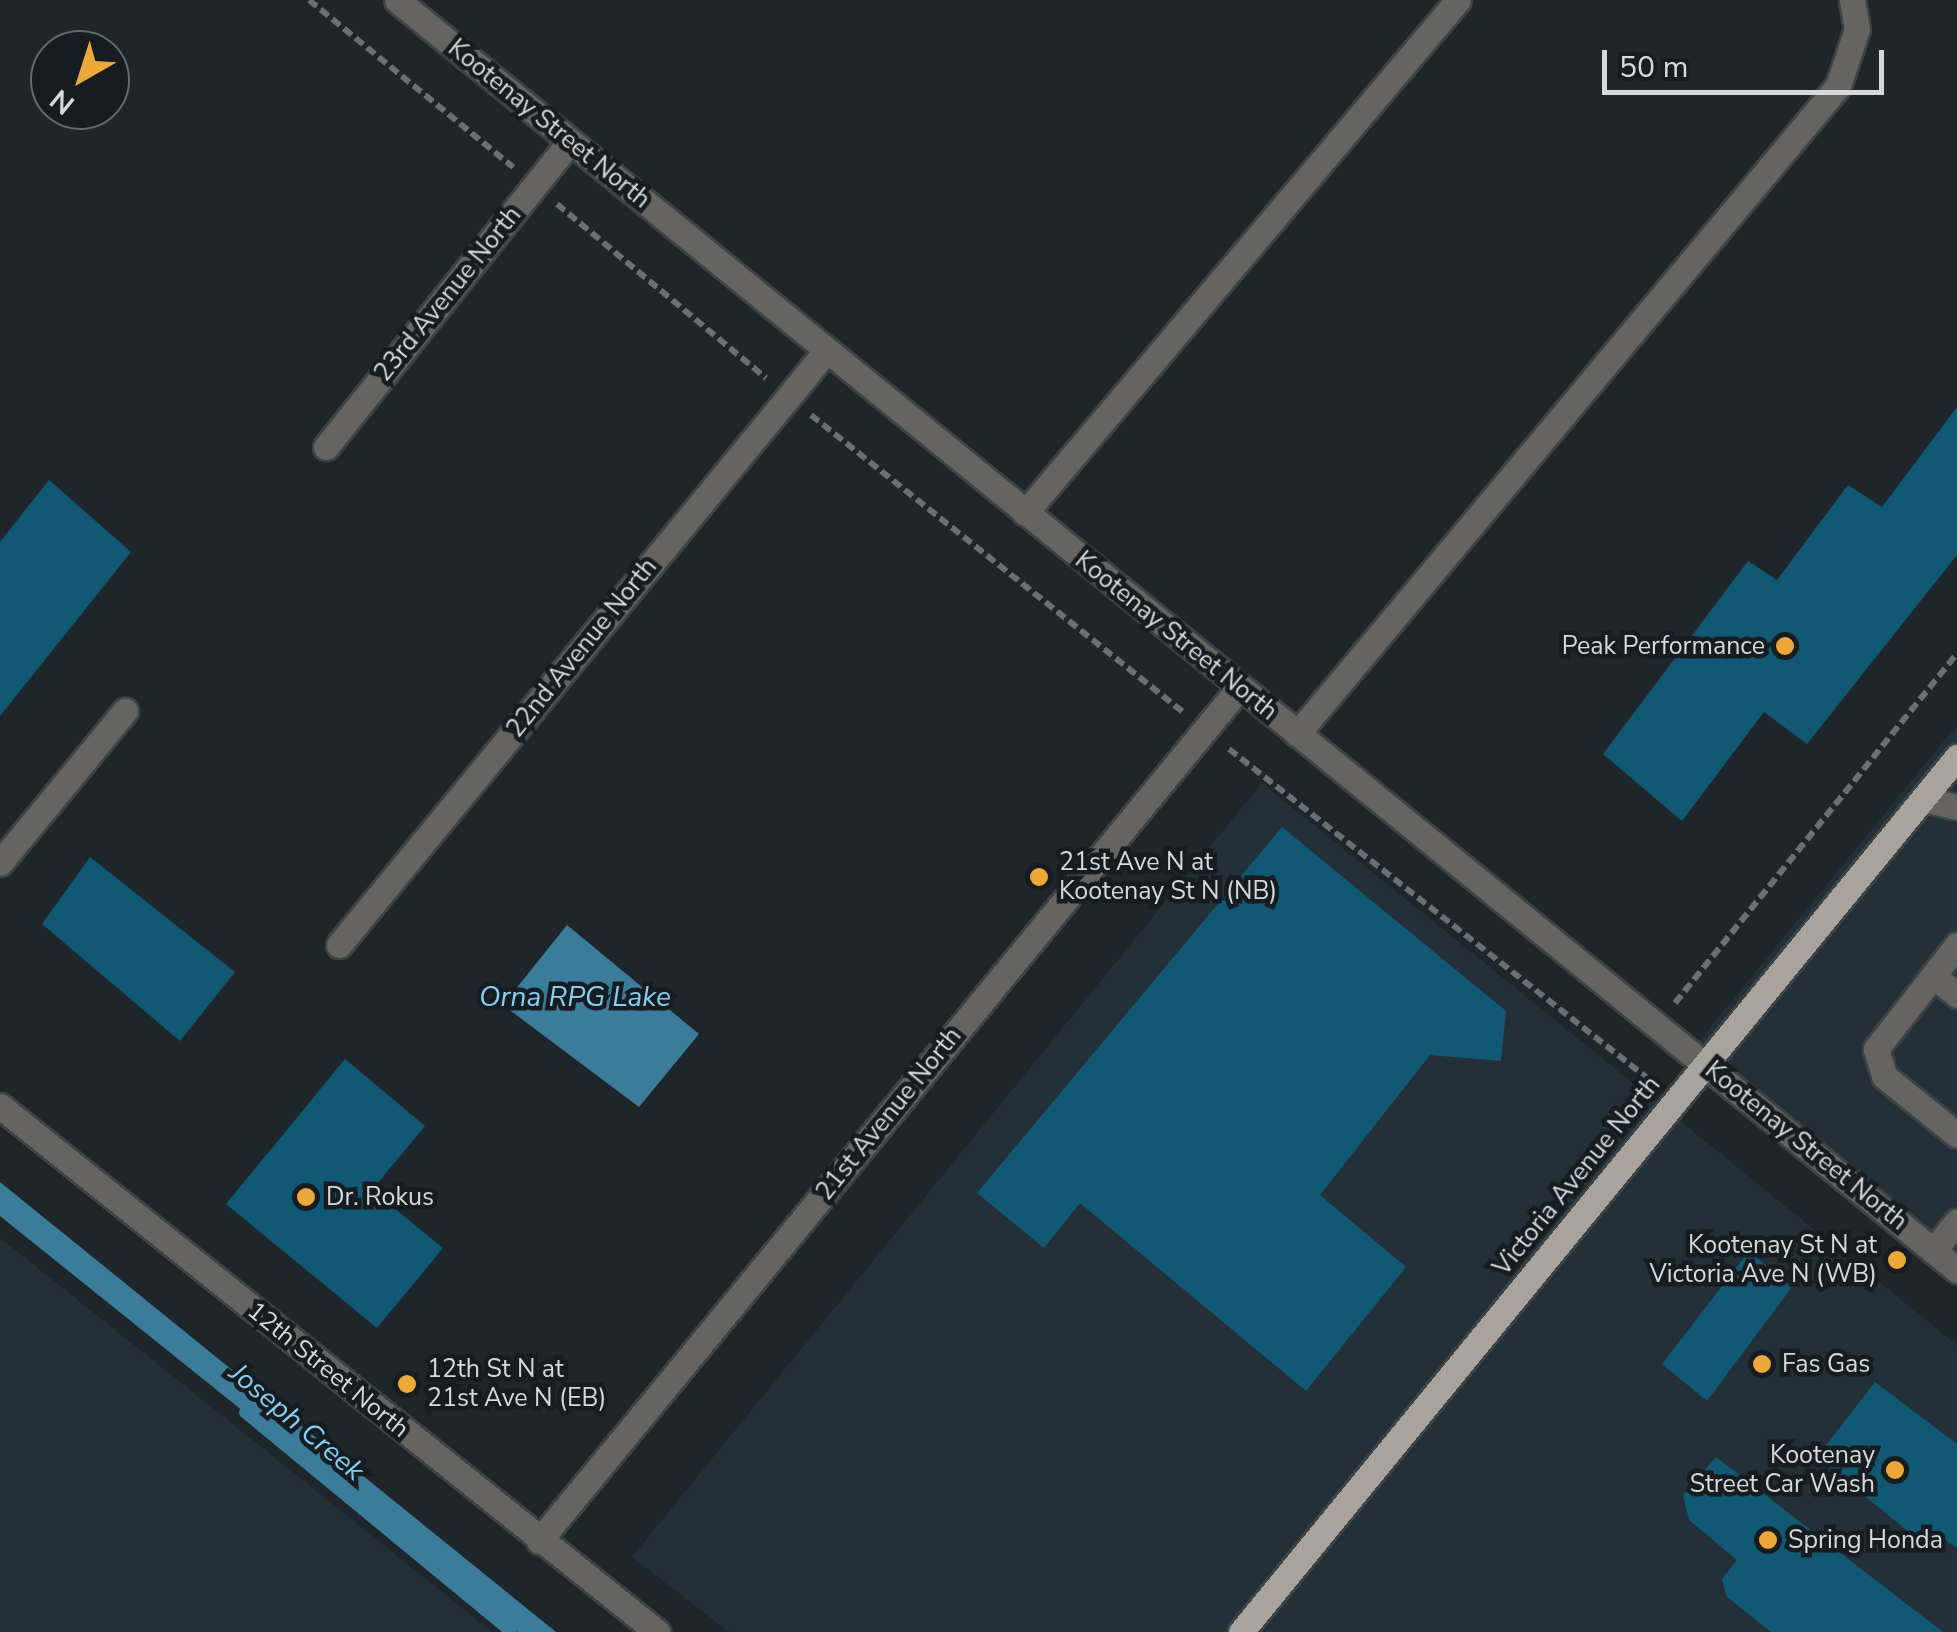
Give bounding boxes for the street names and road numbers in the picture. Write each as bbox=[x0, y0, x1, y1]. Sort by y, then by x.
street label: Kootenay Street North bbox=[442, 33, 656, 215]
street label: 23rd Avenue North bbox=[368, 201, 528, 387]
street label: Kootenay Street North bbox=[1069, 545, 1283, 727]
street label: 22nd Avenue North bbox=[501, 552, 663, 744]
street label: 21st Avenue North bbox=[810, 1022, 968, 1206]
street label: Kootenay Street North bbox=[1699, 1055, 1913, 1237]
street label: Victoria Avenue North bbox=[1487, 1070, 1667, 1282]
street label: 12th Street North bbox=[241, 1296, 415, 1444]

